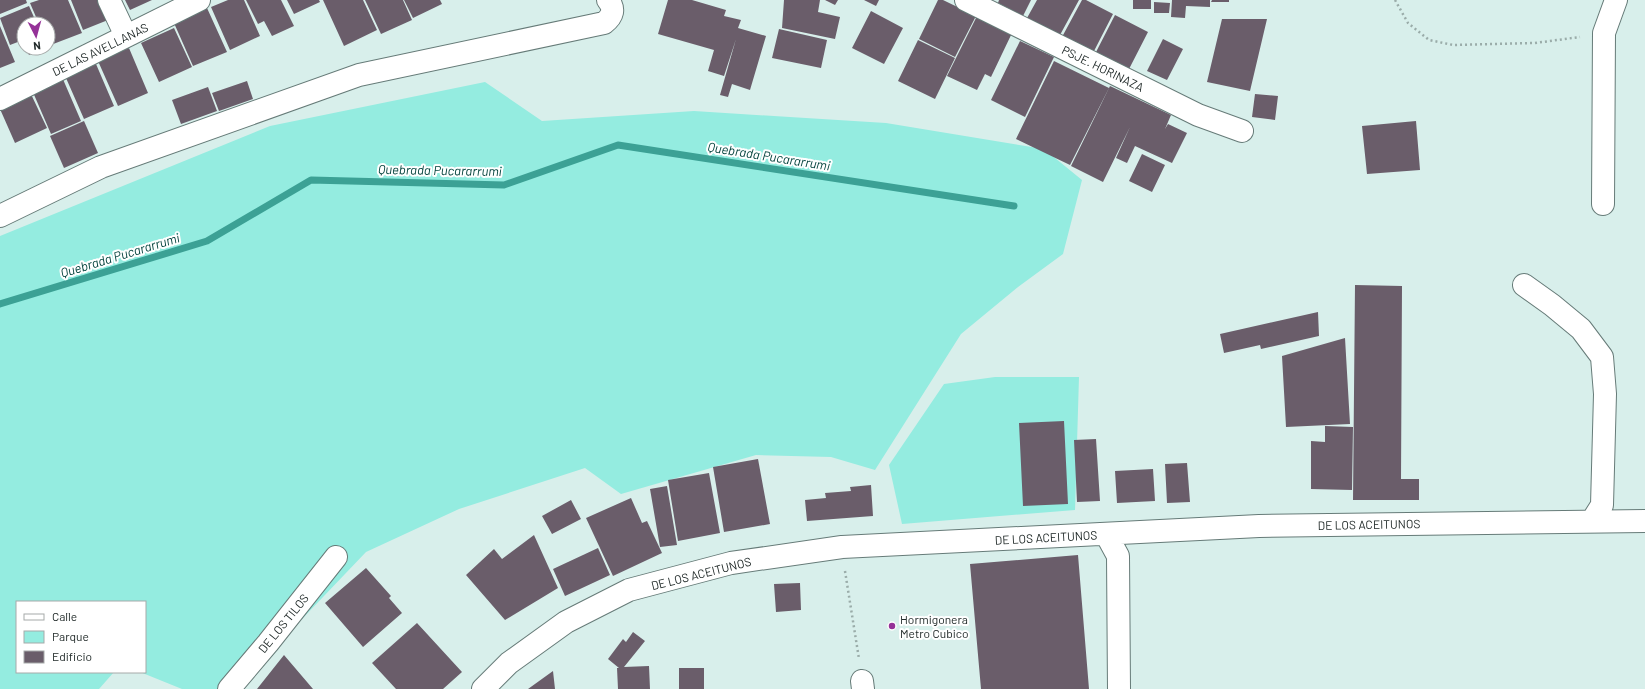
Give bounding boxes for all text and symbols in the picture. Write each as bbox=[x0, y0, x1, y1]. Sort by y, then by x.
north arrow bbox=[16, 16, 56, 56]
street label: DE LAS AVELLANAS bbox=[50, 20, 150, 78]
text: N bbox=[33, 40, 41, 53]
street label: PSJE. HORINAZA bbox=[1060, 42, 1146, 94]
water label: Quebrada Pucararrumi bbox=[707, 138, 832, 174]
water label: Quebrada Pucararrumi bbox=[378, 161, 503, 179]
water label: Quebrada Pucararrumi bbox=[58, 229, 182, 281]
street label: DE LOS ACEITUNOS bbox=[1318, 516, 1420, 532]
street label: DE LOS ACEITUNOS bbox=[994, 527, 1098, 547]
street label: DE LOS ACEITUNOS bbox=[649, 554, 753, 592]
street label: DE LOS TILOS bbox=[255, 591, 311, 655]
legend bbox=[16, 601, 146, 673]
text: Calle bbox=[52, 609, 77, 623]
place label: Hormigonera Metro Cubico bbox=[900, 612, 969, 640]
marker: Hormigonera Metro Cubico bbox=[887, 621, 897, 631]
text: Parque bbox=[52, 629, 89, 643]
text: Edificio bbox=[52, 649, 92, 663]

